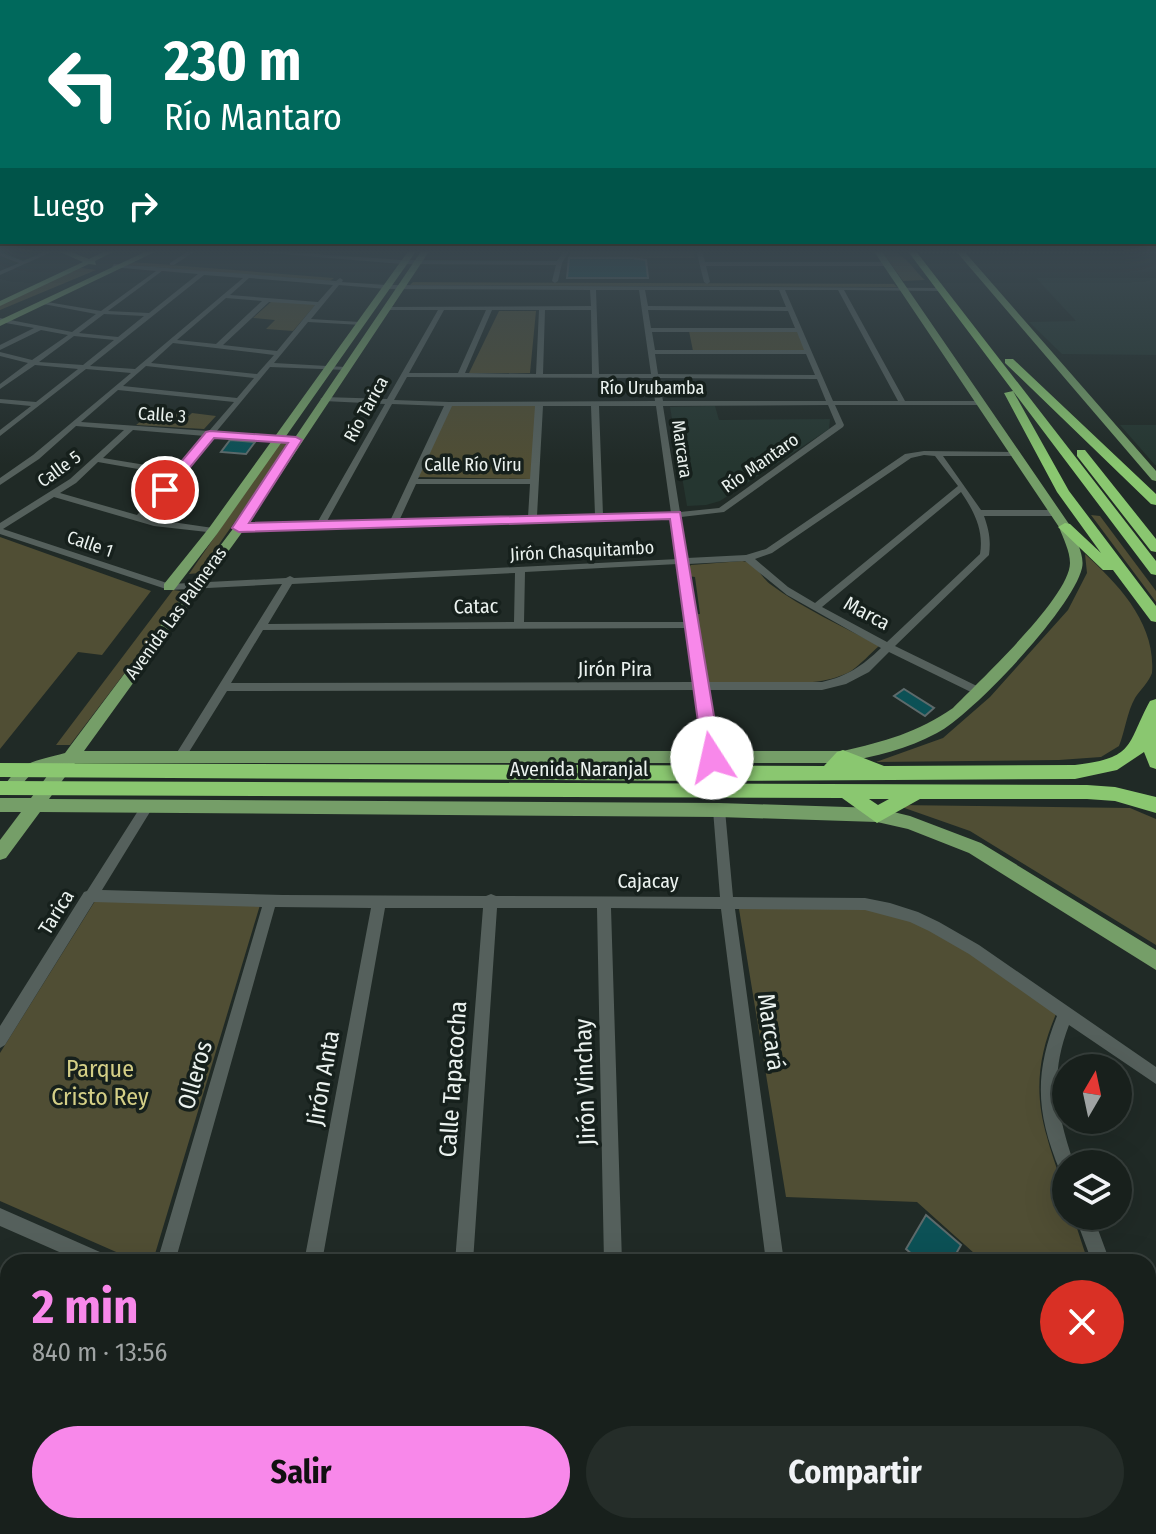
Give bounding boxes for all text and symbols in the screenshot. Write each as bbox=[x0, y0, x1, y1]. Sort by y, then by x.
text: 230 m bbox=[164, 28, 301, 95]
icon: left bbox=[32, 32, 136, 136]
text: Río Mantaro bbox=[164, 96, 342, 140]
icon: right bbox=[121, 184, 165, 228]
text: Luego bbox=[32, 188, 105, 224]
street label: Río Tarica bbox=[339, 372, 393, 446]
street label: Río Urubamba bbox=[600, 377, 704, 399]
street label: Calle 3 bbox=[137, 402, 187, 428]
street label: Marcara bbox=[667, 419, 697, 480]
street label: Río Mantaro bbox=[717, 428, 803, 498]
street label: Calle 5 bbox=[33, 446, 85, 492]
street label: Calle Río Viru bbox=[424, 454, 522, 476]
pin bbox=[131, 456, 199, 524]
icon: arrive bbox=[143, 468, 187, 512]
street label: Calle 1 bbox=[64, 526, 116, 562]
street label: Jirón Chasquitambo bbox=[509, 536, 655, 566]
street label: Avenida Las Palmeras bbox=[121, 542, 232, 683]
street label: Marca bbox=[840, 591, 894, 635]
street label: Catac bbox=[454, 594, 499, 618]
street label: Jirón Pira bbox=[578, 657, 652, 681]
position arrow bbox=[670, 716, 754, 800]
street label: Avenida Naranjal bbox=[510, 757, 648, 781]
street label: Cajacay bbox=[617, 869, 679, 893]
street label: Tarica bbox=[33, 885, 79, 939]
street label: Marcará bbox=[752, 992, 790, 1072]
street label: Calle Tapacocha bbox=[434, 1000, 472, 1158]
street label: Jirón Vinchay bbox=[569, 1018, 601, 1146]
street label: Jirón Anta bbox=[301, 1028, 345, 1128]
street label: Olleros bbox=[172, 1037, 218, 1113]
north arrow bbox=[1052, 1054, 1132, 1134]
map controls bbox=[1052, 1054, 1132, 1230]
park label: Parque Cristo Rey bbox=[51, 1055, 149, 1111]
button: layers bbox=[1052, 1150, 1132, 1230]
text: 2 min bbox=[32, 1278, 138, 1336]
button: close bbox=[1040, 1280, 1124, 1364]
text: 840 m · 13:56 bbox=[32, 1337, 167, 1368]
button: Salir bbox=[32, 1426, 570, 1518]
button: Compartir bbox=[586, 1426, 1124, 1518]

